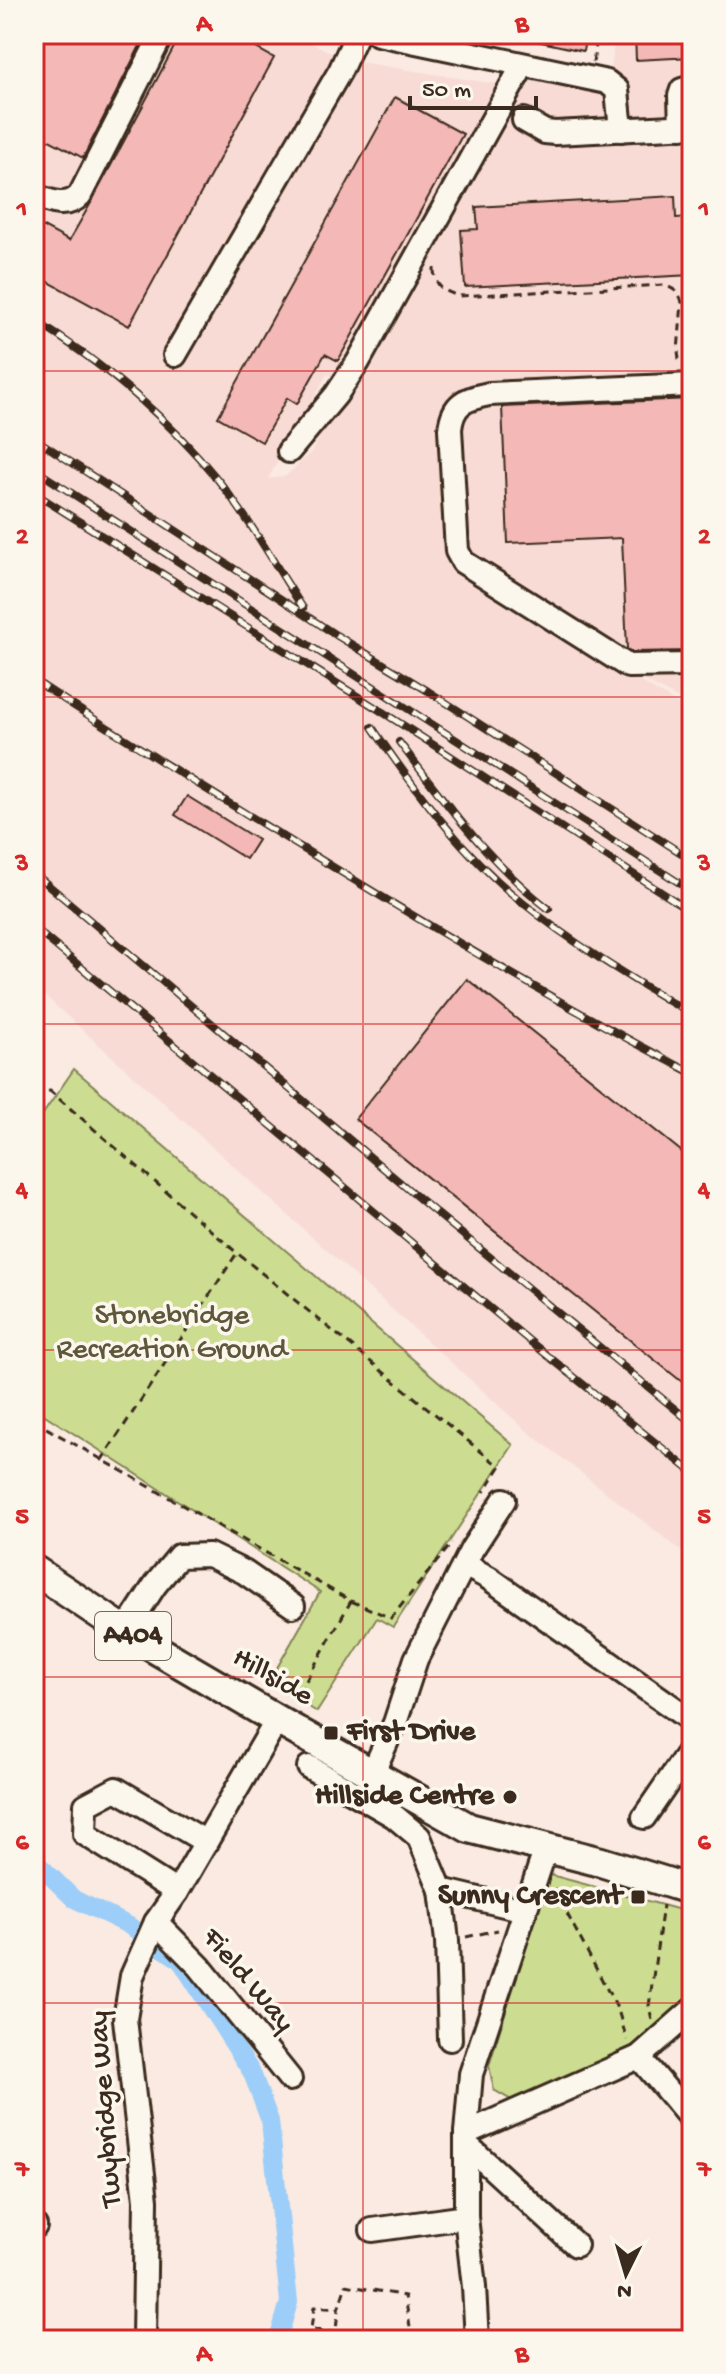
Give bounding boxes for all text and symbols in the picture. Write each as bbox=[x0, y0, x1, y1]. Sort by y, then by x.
text: A bbox=[195, 11, 213, 42]
text: B bbox=[514, 11, 530, 42]
scale bar bbox=[410, 60, 536, 110]
text: 50 m bbox=[422, 77, 471, 106]
text: 1 bbox=[16, 196, 27, 227]
text: 1 bbox=[698, 196, 709, 227]
text: 2 bbox=[16, 523, 29, 554]
text: 2 bbox=[698, 523, 711, 554]
text: 3 bbox=[14, 850, 29, 881]
text: 3 bbox=[696, 850, 711, 881]
text: 4 bbox=[15, 1176, 29, 1207]
text: 4 bbox=[697, 1176, 711, 1207]
park label: Stonebridge Recreation Ground bbox=[57, 1300, 290, 1369]
text: 5 bbox=[15, 1503, 29, 1534]
text: 5 bbox=[697, 1503, 711, 1534]
road number: A404 bbox=[95, 1612, 171, 1660]
street label: Hillside bbox=[225, 1641, 319, 1715]
place label: First Drive bbox=[346, 1716, 477, 1751]
marker: First Drive bbox=[322, 1724, 340, 1742]
place label: Hillside Centre bbox=[315, 1780, 496, 1815]
marker: Hillside Centre bbox=[501, 1788, 519, 1806]
text: 6 bbox=[15, 1829, 29, 1860]
text: 6 bbox=[697, 1829, 711, 1860]
place label: Sunny Crescent bbox=[438, 1880, 625, 1915]
marker: Sunny Crescent bbox=[629, 1888, 647, 1906]
street label: Field Way bbox=[193, 1921, 301, 2041]
street label: Twybridge Way bbox=[83, 2009, 131, 2210]
text: 7 bbox=[13, 2156, 30, 2187]
text: 7 bbox=[695, 2156, 712, 2187]
north arrow bbox=[586, 2234, 666, 2314]
text: N bbox=[616, 2276, 633, 2304]
text: A bbox=[195, 2341, 213, 2372]
text: B bbox=[514, 2341, 530, 2372]

